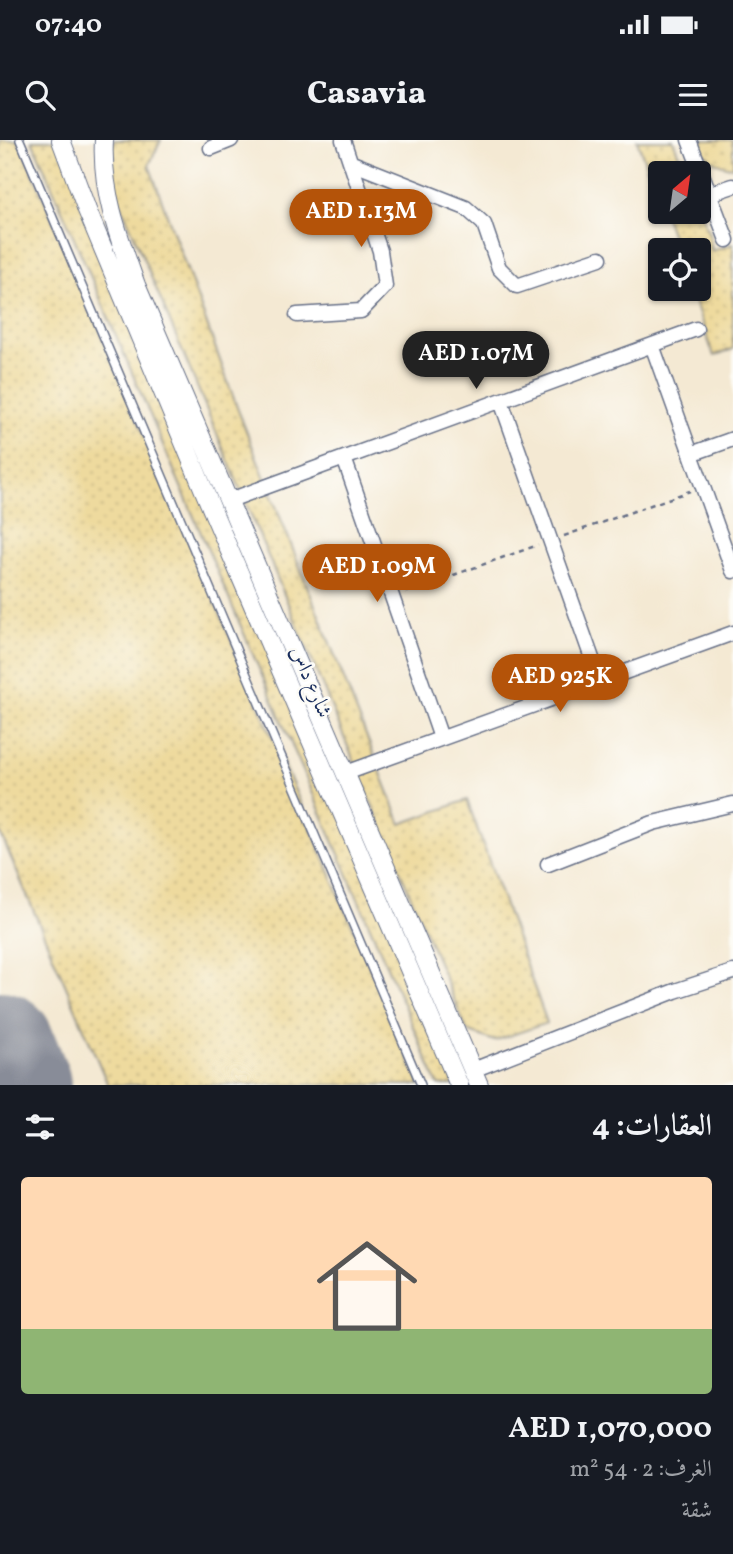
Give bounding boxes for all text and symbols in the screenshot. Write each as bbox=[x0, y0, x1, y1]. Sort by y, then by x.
text: 07:40 bbox=[35, 7, 102, 43]
text: Casavia bbox=[307, 73, 426, 117]
icon: search bbox=[21, 76, 59, 114]
icon: menu bbox=[674, 76, 712, 114]
north arrow bbox=[648, 161, 710, 224]
map controls bbox=[648, 161, 711, 301]
pin: AED 1.13M bbox=[281, 190, 441, 249]
text: AED 1.13M bbox=[305, 196, 417, 228]
button: locate bbox=[648, 238, 711, 301]
pin: AED 1.07M bbox=[396, 331, 556, 391]
text: AED 1.07M bbox=[418, 338, 534, 370]
pin: AED 1.09M bbox=[297, 545, 457, 604]
text: AED 1.09M bbox=[318, 551, 436, 583]
street label: شارع داس bbox=[280, 642, 338, 723]
pin: AED 925K bbox=[488, 654, 632, 714]
text: AED 925K bbox=[508, 661, 612, 693]
text: العقارات: 4 bbox=[592, 1106, 712, 1148]
icon: filters bbox=[21, 1108, 59, 1146]
icon: home bbox=[304, 1223, 430, 1349]
text: AED 1,070,000 bbox=[508, 1408, 712, 1450]
text: الغرف: 2 · 54 m² bbox=[570, 1454, 712, 1486]
text: شقة bbox=[682, 1495, 712, 1527]

